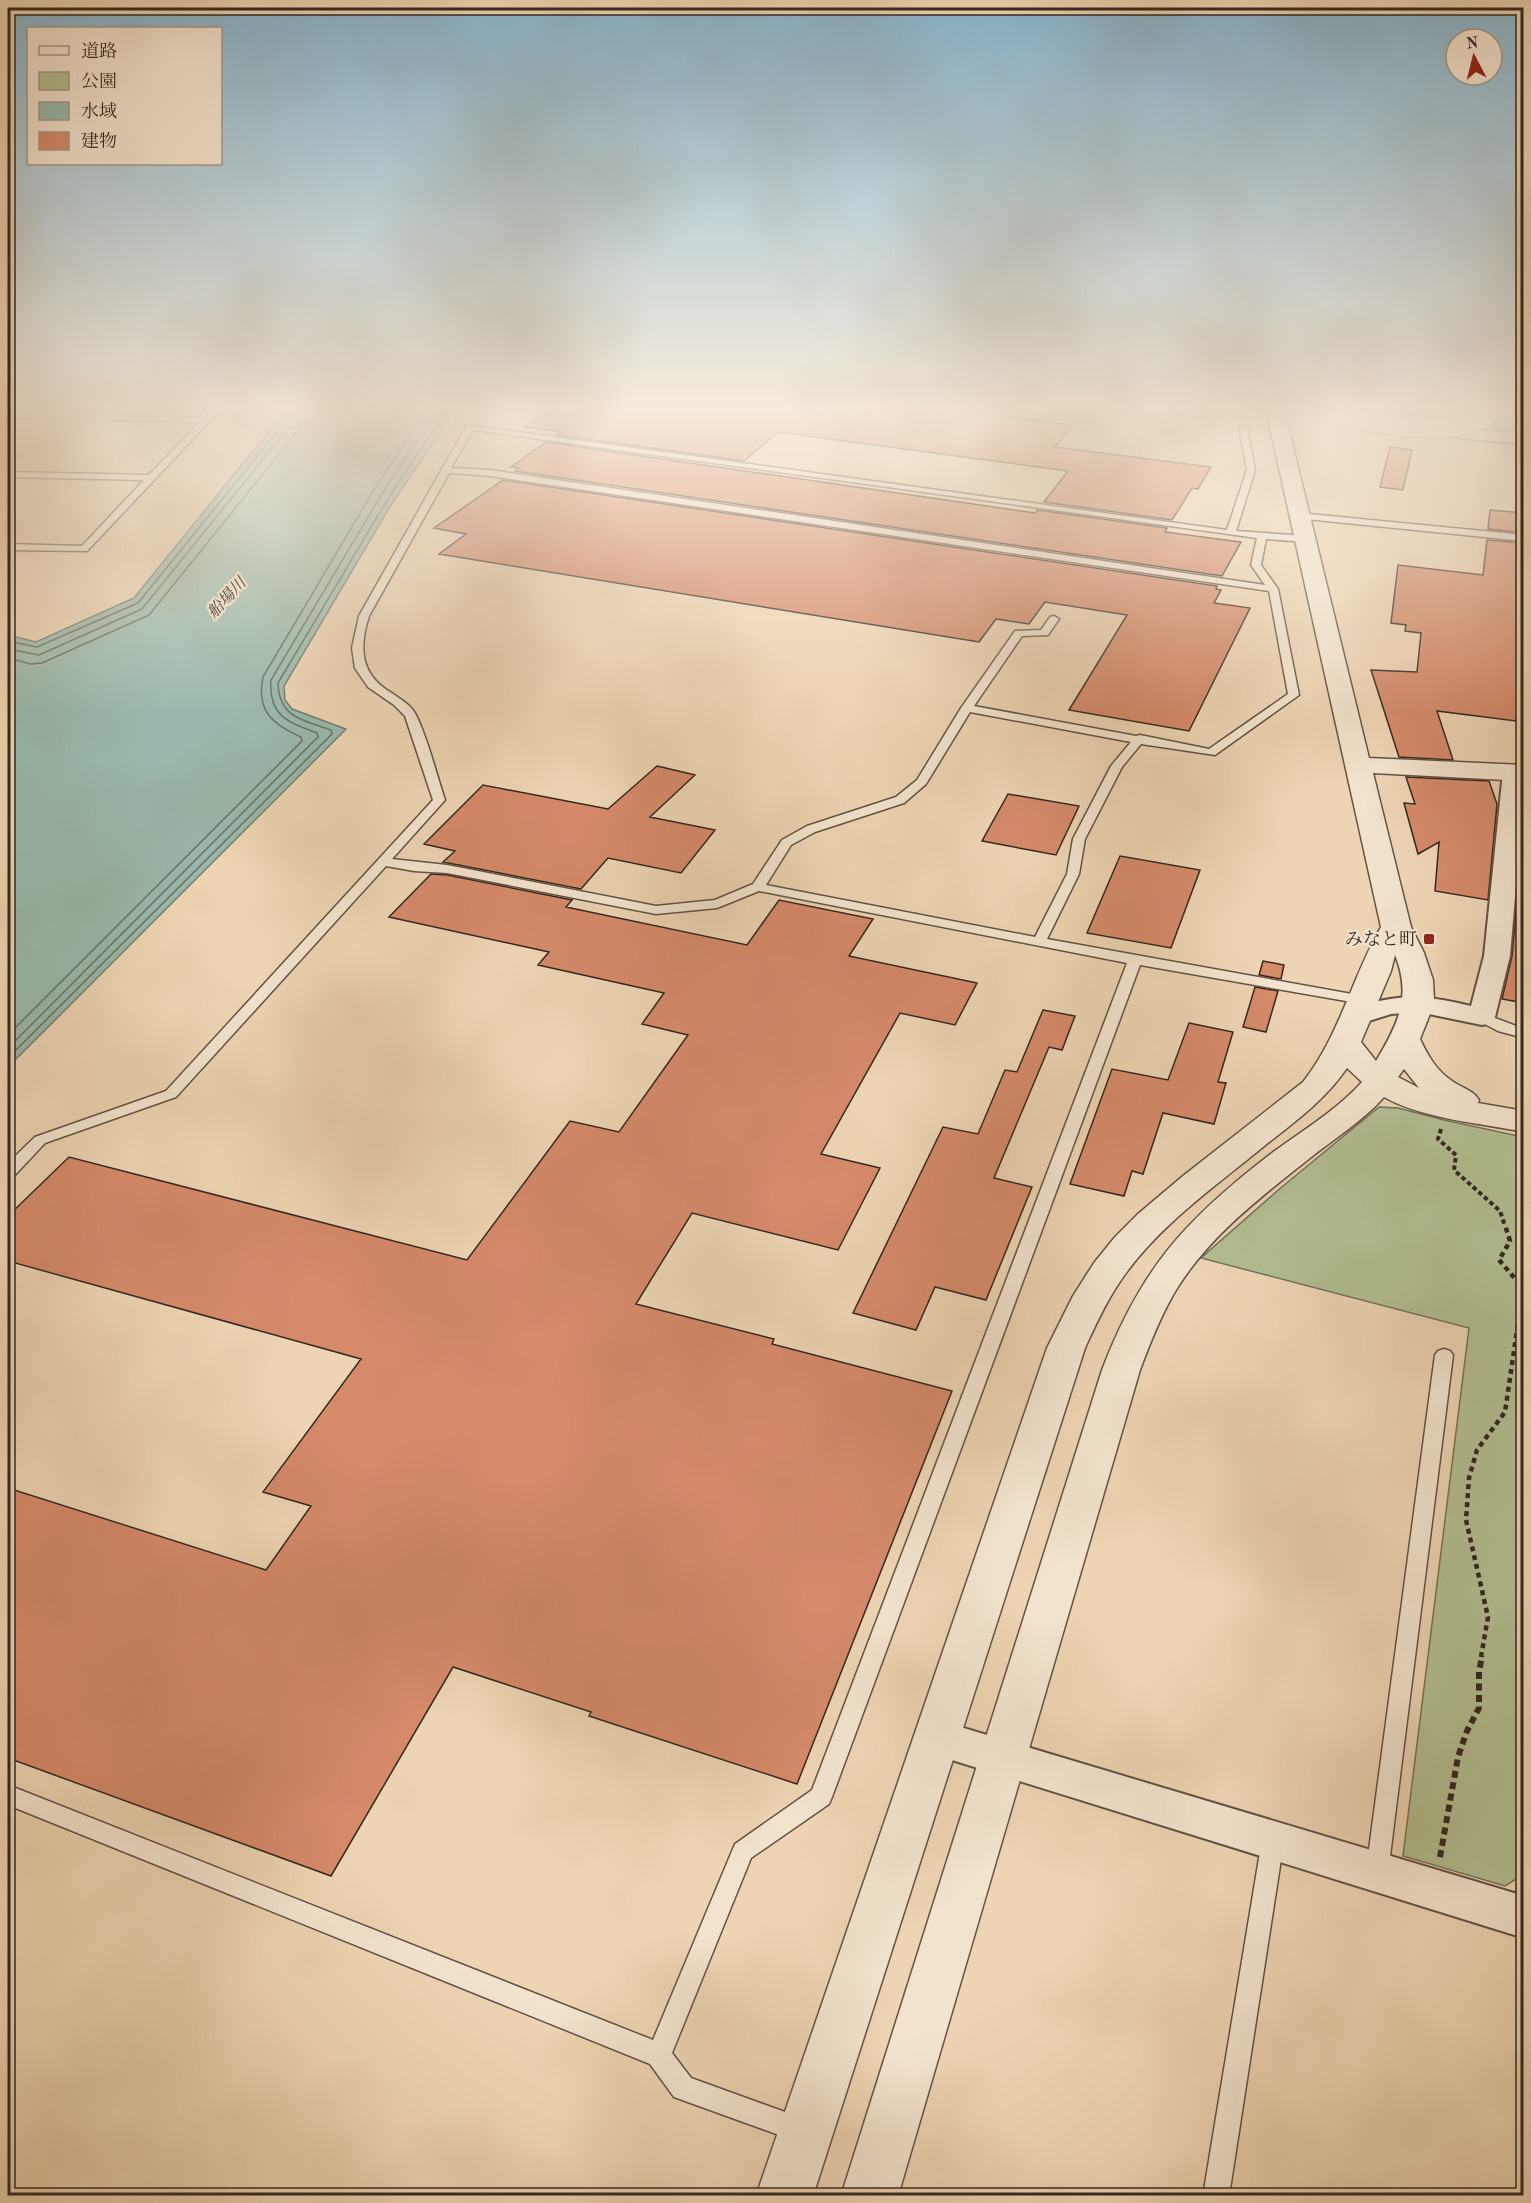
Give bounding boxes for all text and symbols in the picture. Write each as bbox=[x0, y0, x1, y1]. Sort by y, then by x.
legend bbox=[27, 27, 222, 165]
north arrow bbox=[1444, 27, 1504, 87]
text: N bbox=[1465, 35, 1480, 53]
text: 道路 bbox=[81, 41, 117, 61]
text: 公園 bbox=[81, 72, 117, 91]
text: 水域 bbox=[81, 101, 117, 121]
text: 建物 bbox=[81, 131, 117, 151]
water label: 船場川 bbox=[204, 573, 251, 621]
place label: みなと町 bbox=[1345, 930, 1417, 949]
marker: みなと町 bbox=[1422, 932, 1436, 946]

